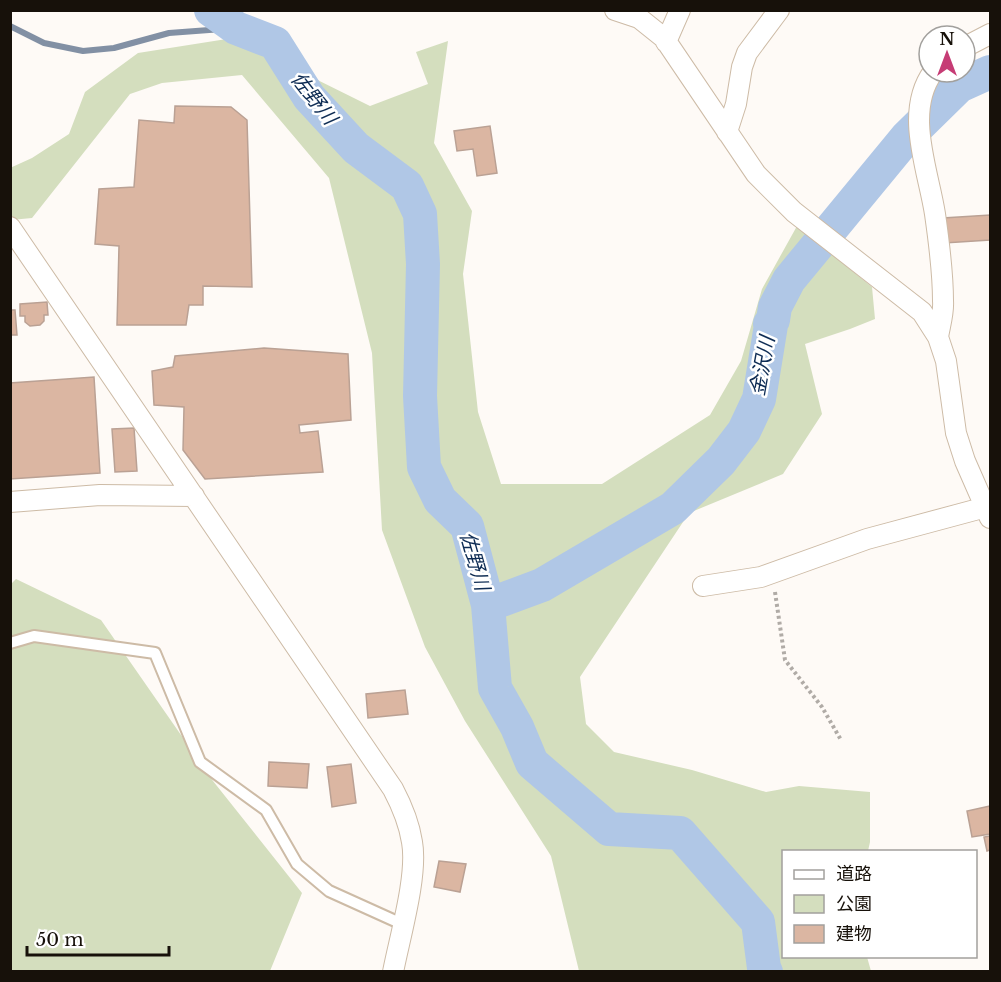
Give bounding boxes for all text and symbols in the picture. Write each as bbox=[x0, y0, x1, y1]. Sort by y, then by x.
north arrow bbox=[917, 24, 977, 84]
text: N bbox=[939, 29, 955, 49]
water label: 佐野川 bbox=[286, 67, 343, 131]
water label: 金沢川 bbox=[745, 332, 779, 398]
water label: 佐野川 bbox=[455, 529, 495, 595]
legend bbox=[782, 850, 977, 958]
text: 道路 bbox=[836, 863, 872, 885]
text: 公園 bbox=[836, 893, 872, 915]
scale bar bbox=[27, 919, 170, 957]
text: 建物 bbox=[836, 923, 872, 945]
text: 50 m bbox=[36, 929, 84, 951]

